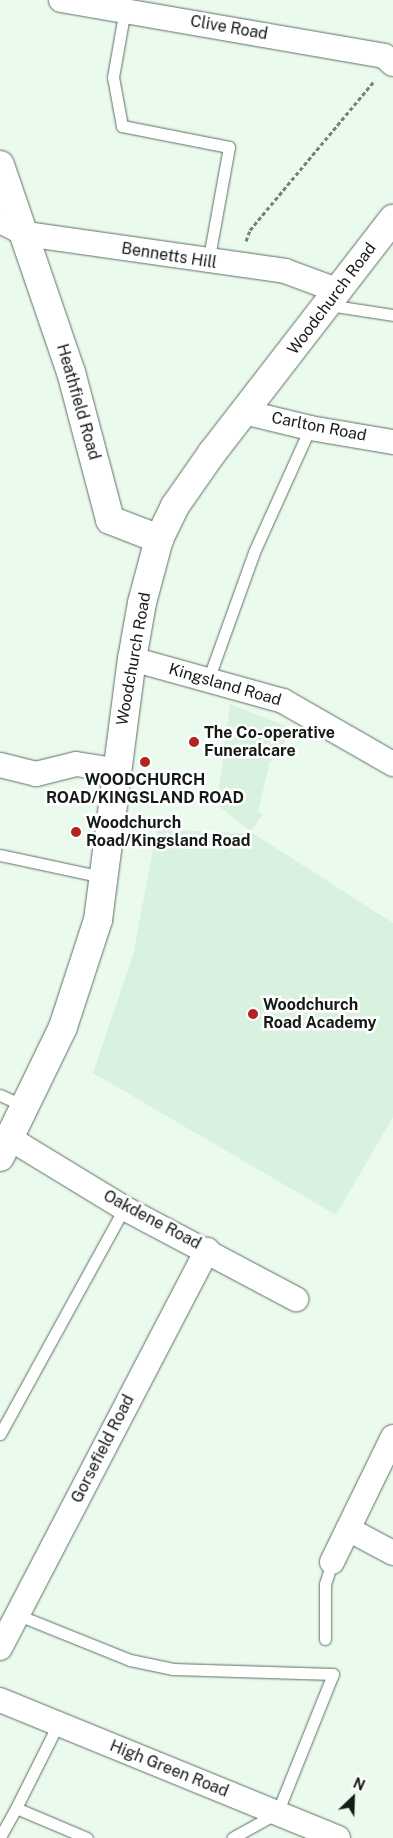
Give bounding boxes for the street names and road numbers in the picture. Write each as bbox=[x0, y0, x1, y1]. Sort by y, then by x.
street label: Clive Road bbox=[189, 12, 269, 44]
street label: Bennetts Hill bbox=[120, 239, 218, 273]
street label: Woodchurch Road bbox=[284, 239, 380, 359]
street label: Heathfield Road bbox=[52, 342, 104, 462]
street label: Carlton Road bbox=[270, 408, 368, 446]
street label: Woodchurch Road bbox=[113, 591, 155, 727]
street label: Kingsland Road bbox=[167, 660, 283, 710]
street label: Oakdene Road bbox=[100, 1186, 204, 1254]
street label: Gorsefield Road bbox=[67, 1392, 139, 1506]
street label: High Green Road bbox=[107, 1736, 231, 1802]

